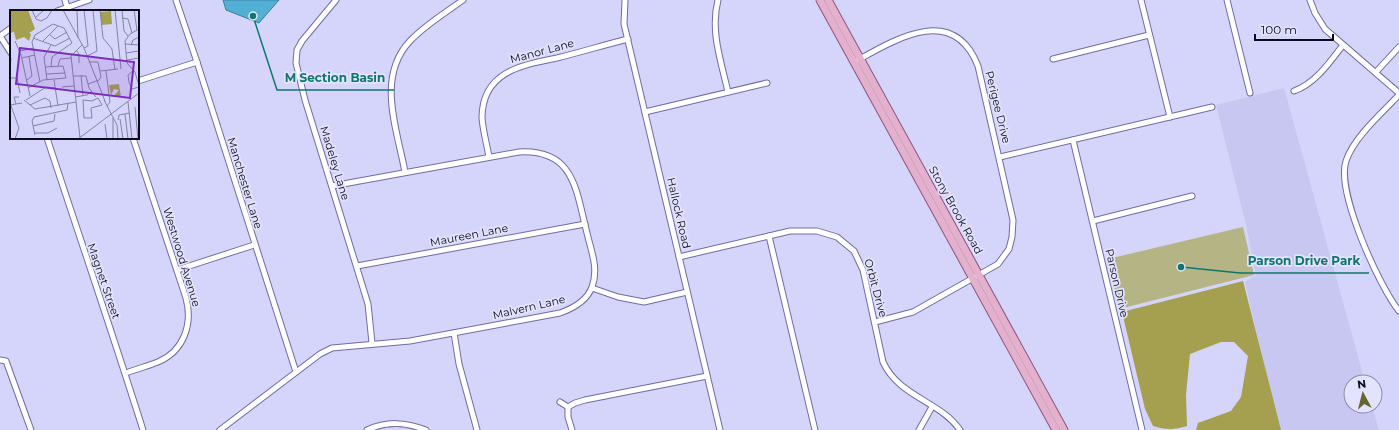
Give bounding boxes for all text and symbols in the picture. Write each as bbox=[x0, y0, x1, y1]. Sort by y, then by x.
inset map bbox=[10, 10, 139, 139]
scale bar bbox=[1255, 16, 1333, 42]
text: 100 m bbox=[1261, 22, 1297, 37]
street label: Manor Lane bbox=[508, 36, 576, 66]
callout: M Section Basin bbox=[277, 66, 394, 90]
street label: Perigee Drive bbox=[982, 69, 1014, 145]
text: M Section Basin bbox=[285, 70, 385, 85]
street label: Madeley Lane bbox=[317, 124, 353, 202]
street label: Manchester Lane bbox=[224, 135, 266, 231]
street label: Stony Brook Road bbox=[926, 163, 986, 257]
street label: Hallock Road bbox=[664, 176, 694, 250]
street label: Westwood Avenue bbox=[160, 206, 204, 309]
street label: Maureen Lane bbox=[429, 220, 510, 249]
street label: Magnet Street bbox=[84, 241, 124, 321]
street label: Parson Drive bbox=[1102, 247, 1132, 319]
callout: Parson Drive Park bbox=[1240, 249, 1369, 273]
text: Parson Drive Park bbox=[1248, 253, 1360, 268]
street label: Orbit Drive bbox=[861, 257, 891, 319]
street label: Malvern Lane bbox=[491, 292, 567, 322]
north arrow bbox=[1343, 374, 1383, 414]
text: N bbox=[1357, 377, 1367, 392]

